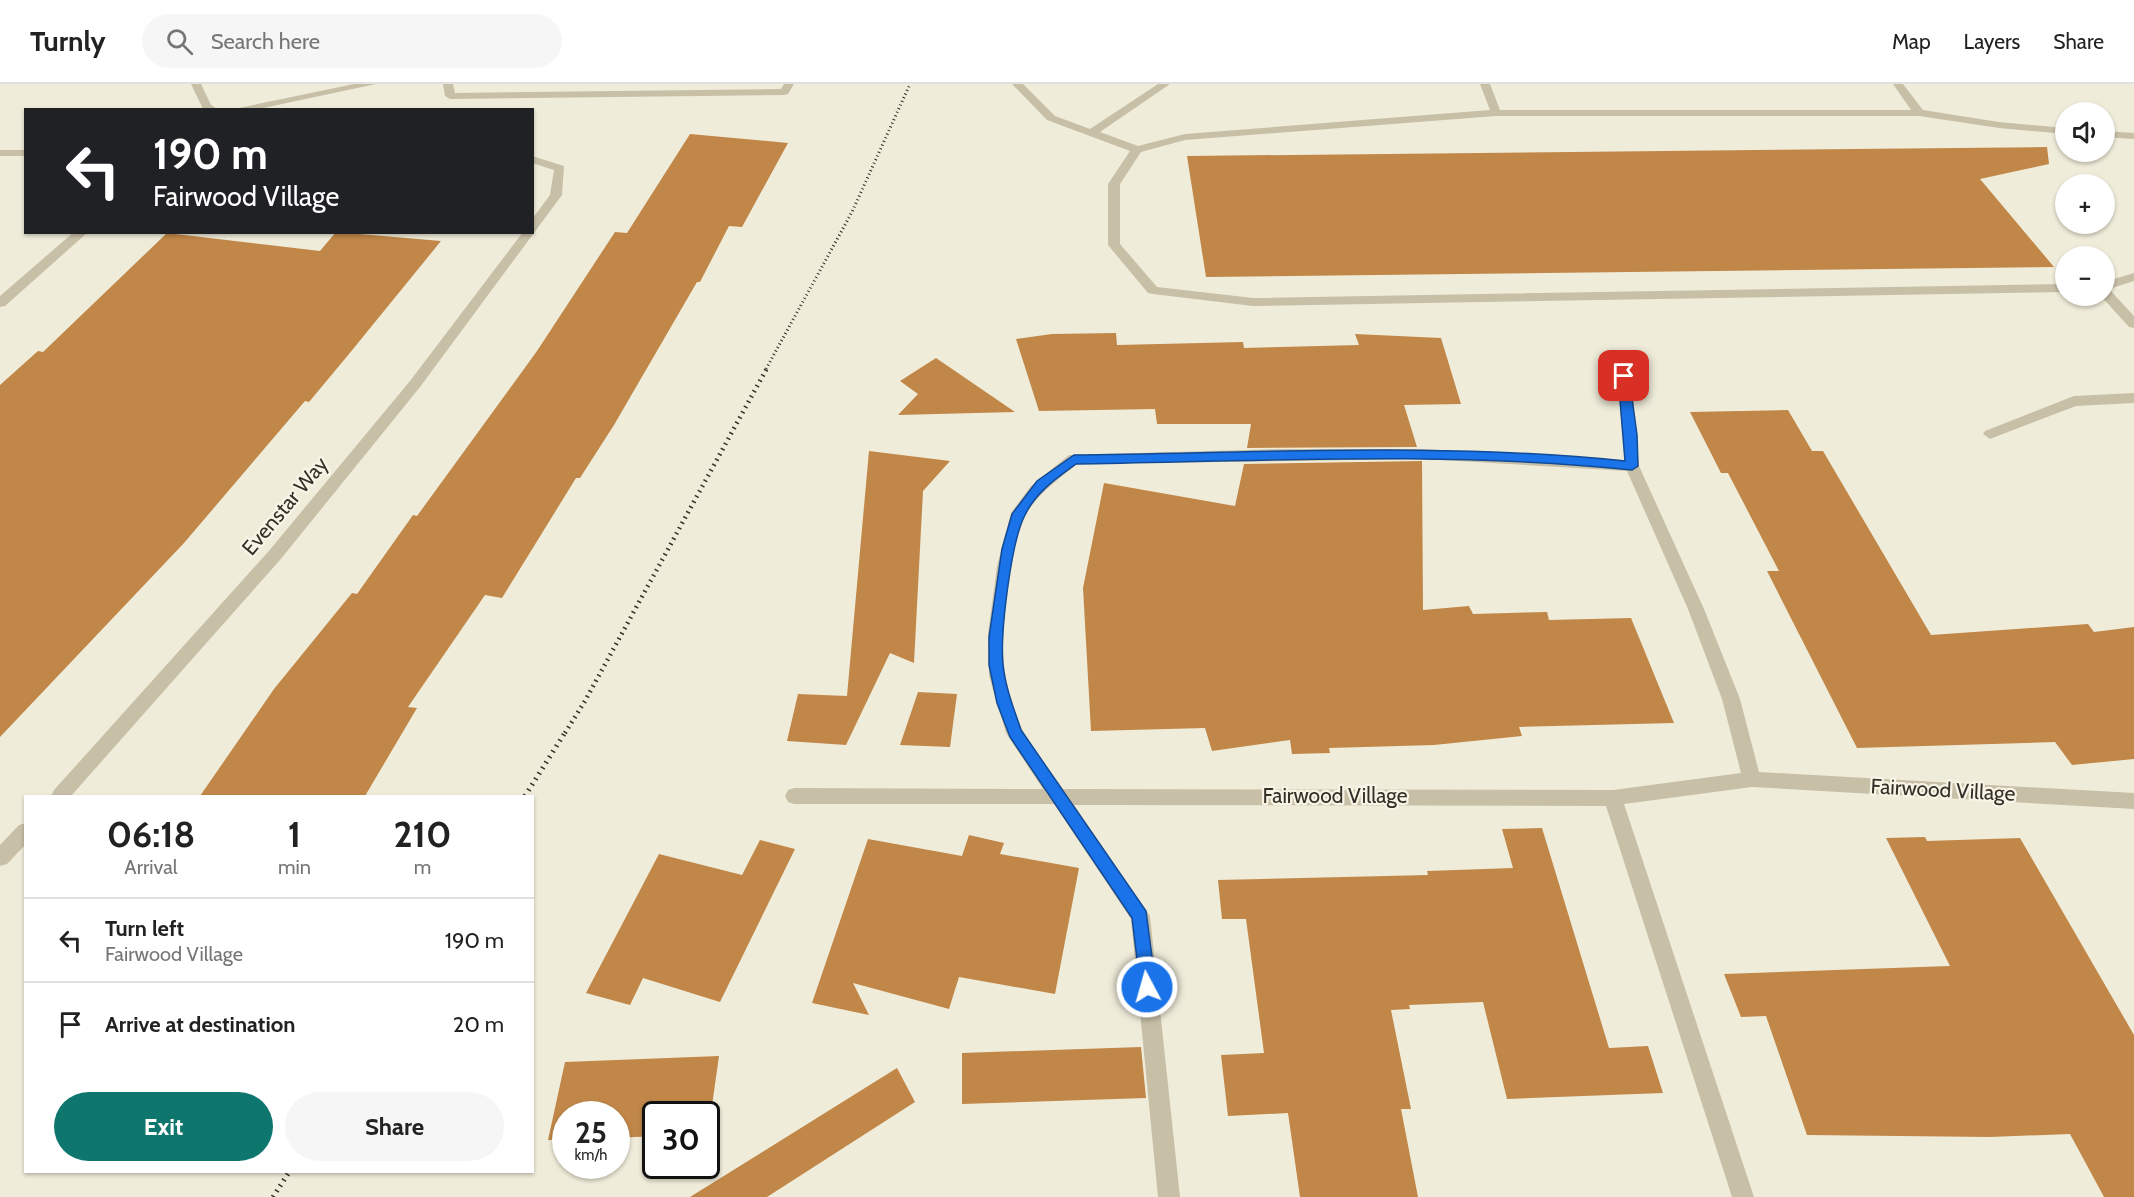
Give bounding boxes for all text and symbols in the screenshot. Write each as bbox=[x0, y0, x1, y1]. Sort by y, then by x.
search box bbox=[142, 14, 562, 68]
text: Turnly bbox=[30, 24, 106, 58]
icon: search bbox=[163, 25, 196, 58]
text: Search here bbox=[211, 28, 320, 55]
text: Map bbox=[1892, 29, 1931, 54]
text: Layers bbox=[1964, 29, 2020, 54]
text: Share bbox=[2053, 29, 2104, 54]
map controls bbox=[2055, 102, 2115, 306]
button: sound bbox=[2055, 102, 2115, 162]
text: 190 m bbox=[153, 128, 268, 180]
icon: left bbox=[54, 132, 132, 210]
button: + bbox=[2055, 174, 2115, 234]
text: Fairwood Village bbox=[153, 180, 339, 213]
button: − bbox=[2055, 246, 2115, 306]
pin bbox=[1598, 350, 1649, 401]
icon: arrive bbox=[1607, 359, 1640, 392]
street label: Evenstar Way bbox=[236, 451, 333, 560]
street label: Fairwood Village bbox=[1870, 773, 2016, 806]
street label: Fairwood Village bbox=[1263, 783, 1408, 808]
text: 06:18 bbox=[107, 812, 195, 856]
text: 1 bbox=[288, 812, 301, 856]
text: 210 bbox=[394, 812, 451, 856]
text: Arrival bbox=[124, 855, 178, 879]
text: min bbox=[278, 855, 311, 879]
text: m bbox=[414, 855, 431, 879]
text: Turn left bbox=[105, 915, 184, 942]
icon: left bbox=[54, 924, 87, 957]
text: 190 m bbox=[445, 927, 504, 954]
text: Fairwood Village bbox=[105, 942, 243, 966]
position arrow bbox=[1115, 955, 1179, 1019]
icon: arrive bbox=[54, 1008, 87, 1041]
text: Arrive at destination bbox=[105, 1011, 295, 1038]
text: 20 m bbox=[453, 1011, 504, 1038]
button: Exit bbox=[54, 1092, 273, 1161]
button: Share bbox=[285, 1092, 504, 1161]
speed limit sign: 30 bbox=[642, 1101, 720, 1179]
text: 25 bbox=[575, 1114, 607, 1151]
text: km/h bbox=[575, 1146, 607, 1164]

